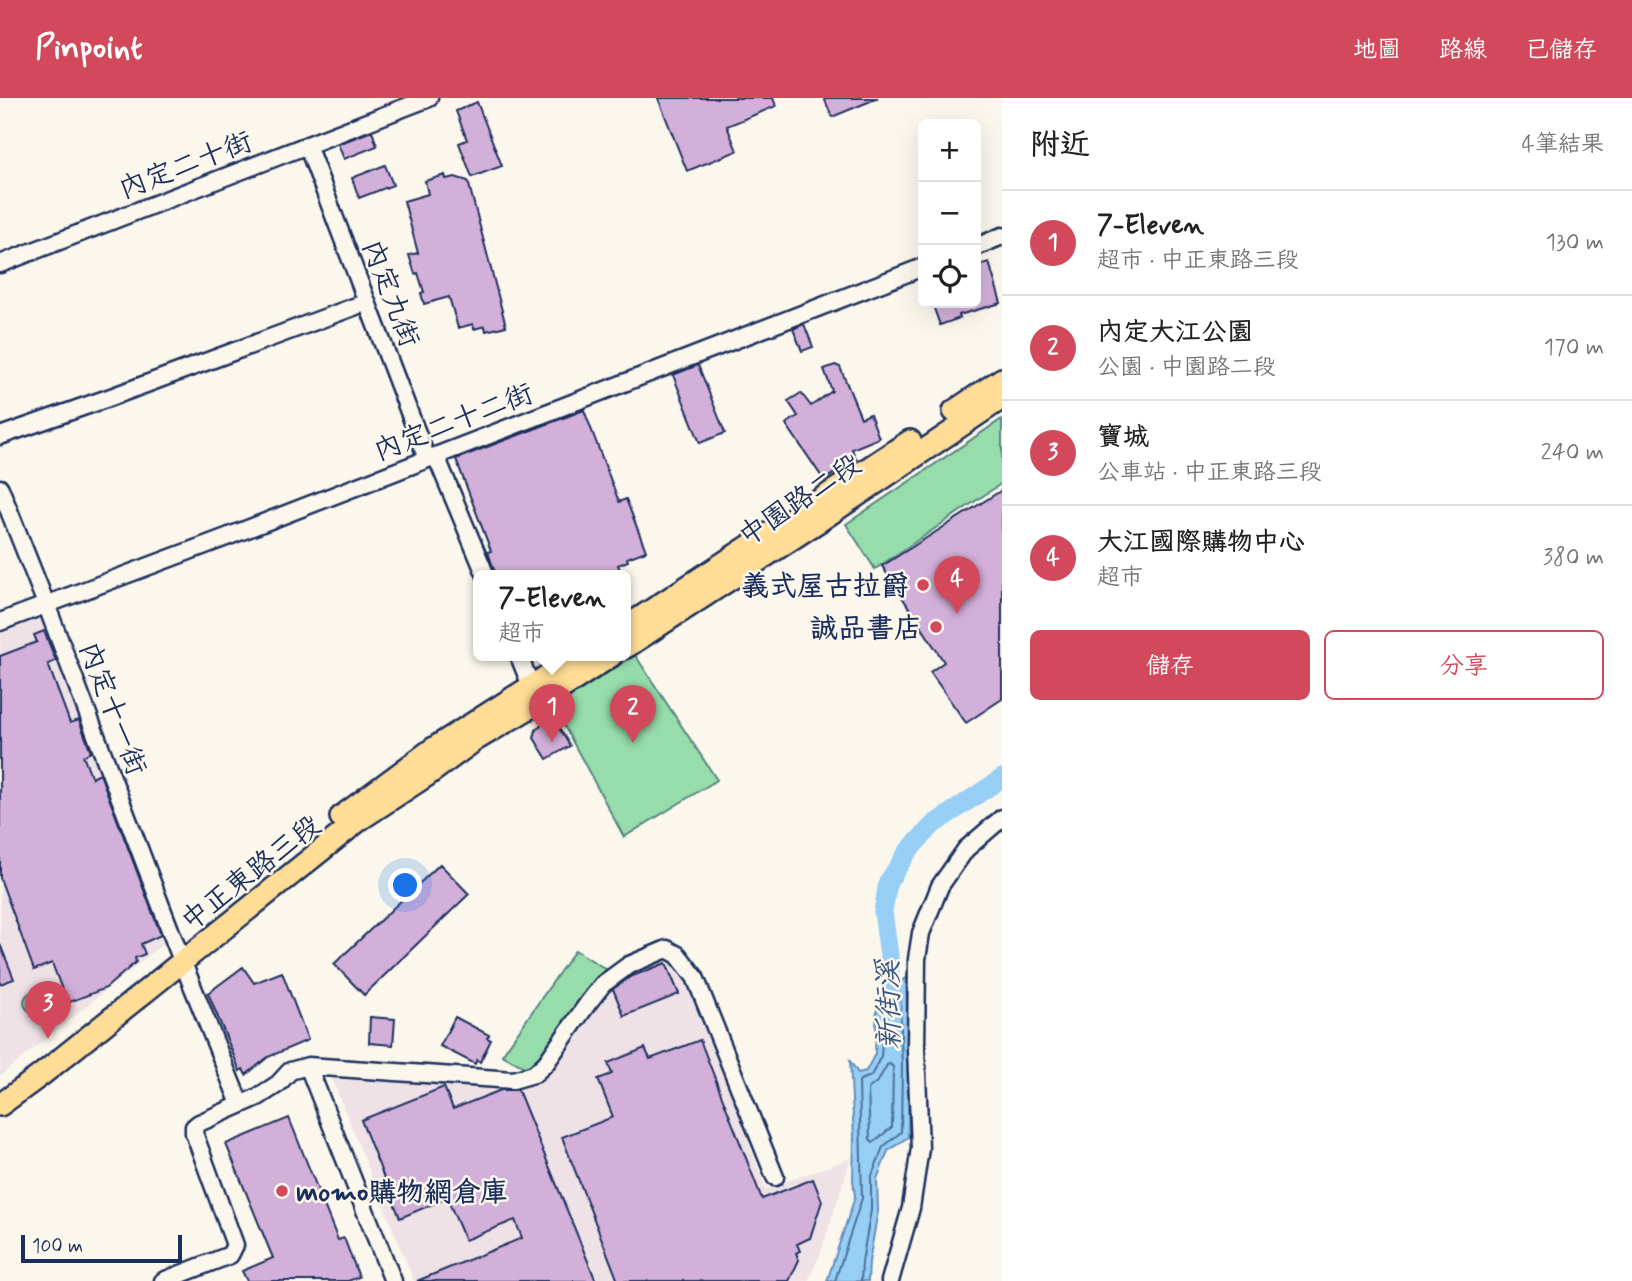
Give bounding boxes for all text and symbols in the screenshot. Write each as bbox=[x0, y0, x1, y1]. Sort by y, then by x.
text: Pinpoint bbox=[35, 27, 143, 71]
text: 地圖 bbox=[1353, 35, 1401, 66]
text: 路線 bbox=[1439, 35, 1487, 66]
text: 已儲存 bbox=[1525, 35, 1597, 66]
map controls bbox=[918, 119, 981, 308]
button: + bbox=[918, 119, 981, 182]
street label: 內定二十街 bbox=[114, 124, 258, 209]
text: 附近 bbox=[1030, 126, 1090, 165]
text: 4筆結果 bbox=[1522, 130, 1604, 160]
button: − bbox=[918, 182, 981, 245]
text: 7-Eleven bbox=[1097, 209, 1204, 243]
text: 1 bbox=[1048, 228, 1058, 258]
text: 130 m bbox=[1546, 228, 1604, 258]
street label: 內定九街 bbox=[352, 235, 427, 353]
button: locate bbox=[918, 245, 981, 308]
text: 超市 · 中正東路三段 bbox=[1097, 246, 1299, 276]
text: 內定大江公園 bbox=[1097, 316, 1253, 350]
text: 2 bbox=[1047, 333, 1059, 363]
text: 170 m bbox=[1544, 333, 1604, 363]
text: 公園 · 中園路二段 bbox=[1097, 353, 1276, 383]
street label: 內定二十二街 bbox=[369, 376, 539, 471]
text: 寶城 bbox=[1097, 421, 1149, 455]
text: 3 bbox=[1048, 438, 1058, 468]
text: 240 m bbox=[1540, 438, 1604, 468]
street label: 中園路二段 bbox=[732, 447, 869, 556]
text: 公車站 · 中正東路三段 bbox=[1097, 458, 1322, 488]
text: 大江國際購物中心 bbox=[1097, 526, 1305, 560]
text: 4 bbox=[1046, 543, 1060, 573]
text: 380 m bbox=[1543, 543, 1604, 573]
pin: 4 bbox=[934, 556, 980, 614]
text: 超市 bbox=[1097, 563, 1143, 593]
place label: 義式屋古拉爵 bbox=[741, 569, 909, 606]
popup bbox=[473, 570, 631, 661]
marker: 義式屋古拉爵 bbox=[915, 577, 931, 593]
text: 7-Eleven bbox=[499, 582, 605, 616]
place label: 誠品書店 bbox=[810, 611, 922, 648]
text: 超市 bbox=[499, 619, 545, 649]
marker: 誠品書店 bbox=[928, 619, 944, 635]
button: 儲存 bbox=[1030, 630, 1310, 700]
button: 分享 bbox=[1324, 630, 1604, 700]
street label: 內定十一街 bbox=[69, 637, 154, 781]
pin: 1 bbox=[529, 684, 575, 742]
pin: 2 bbox=[610, 685, 656, 743]
street label: 中正東路三段 bbox=[174, 808, 329, 940]
your location bbox=[388, 868, 422, 902]
water label: 新街溪 bbox=[869, 958, 910, 1050]
pin: 3 bbox=[25, 981, 71, 1039]
place label: momo購物網倉庫 bbox=[296, 1175, 508, 1212]
marker: momo購物網倉庫 bbox=[274, 1183, 290, 1199]
scale bar bbox=[21, 1232, 182, 1264]
text: 100 m bbox=[32, 1234, 83, 1259]

